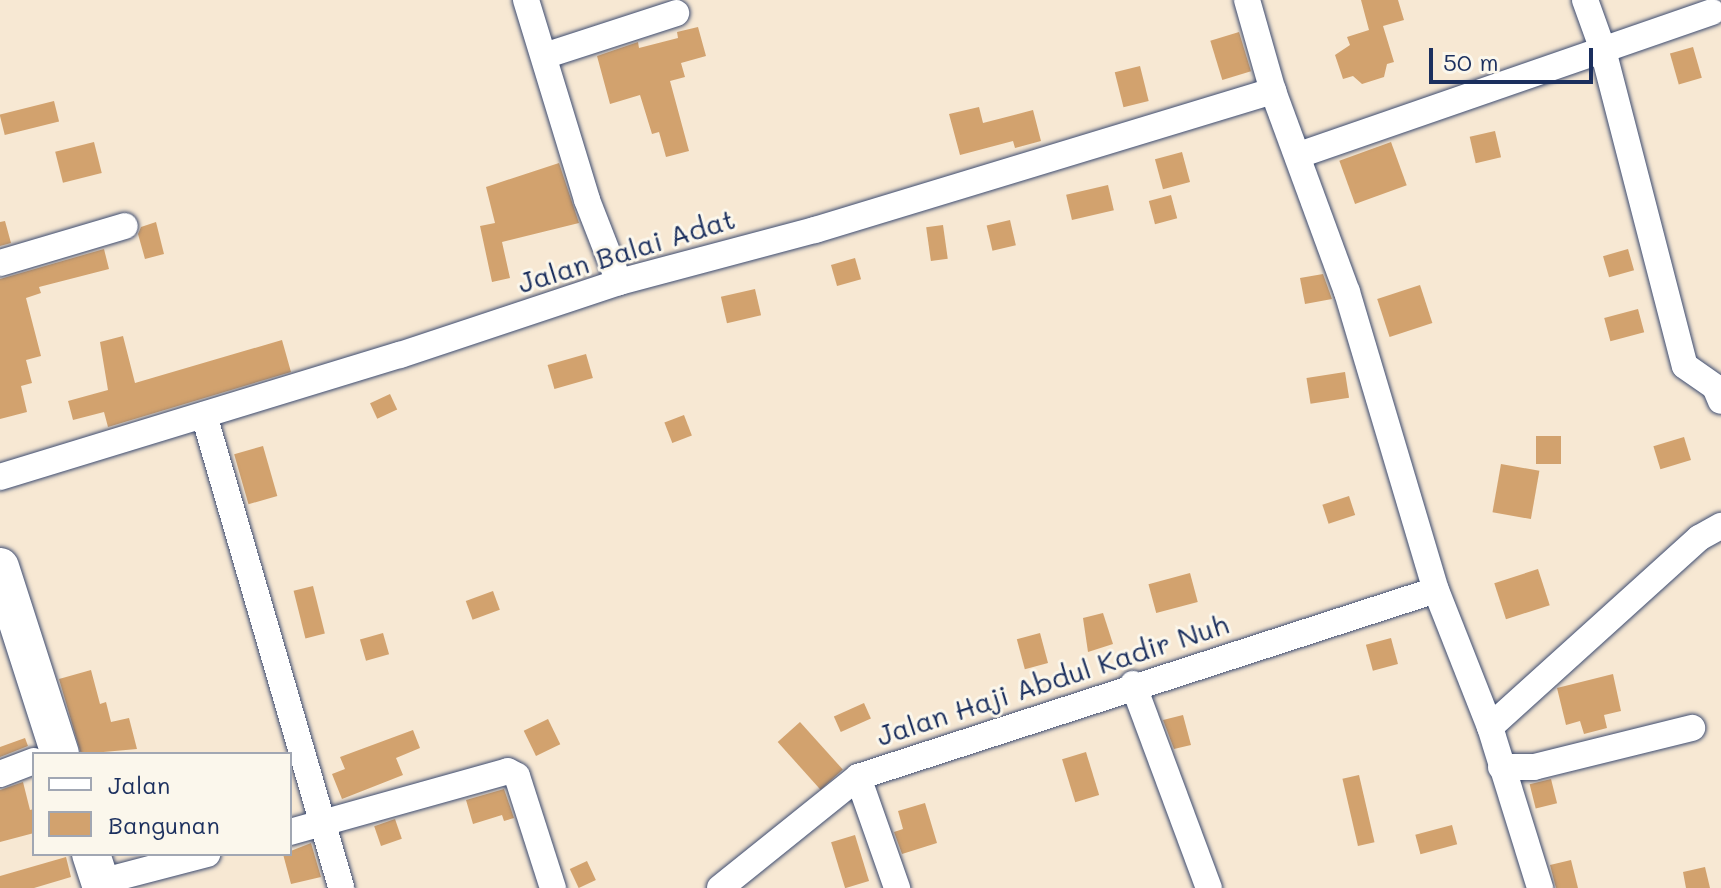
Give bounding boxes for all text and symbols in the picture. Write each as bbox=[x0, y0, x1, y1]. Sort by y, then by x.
scale bar bbox=[1433, 32, 1597, 82]
text: 50 m bbox=[1443, 46, 1499, 77]
street label: Jalan Balai Adat bbox=[513, 201, 739, 299]
street label: Jalan Haji Abdul Kadir Nuh bbox=[872, 606, 1232, 752]
legend bbox=[32, 752, 292, 856]
text: Jalan bbox=[108, 769, 170, 800]
text: Bangunan bbox=[108, 809, 220, 840]

